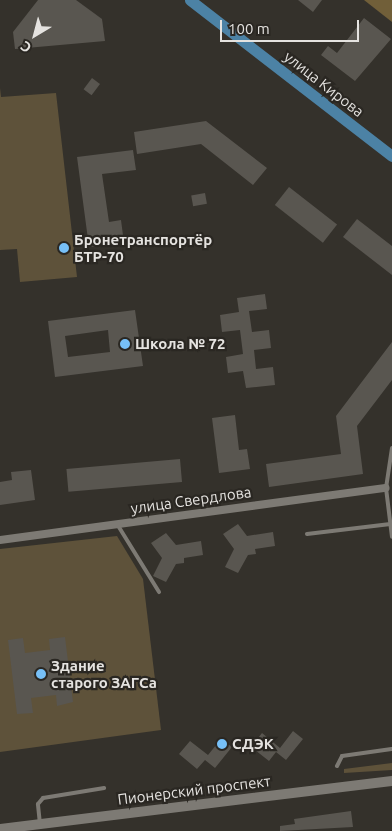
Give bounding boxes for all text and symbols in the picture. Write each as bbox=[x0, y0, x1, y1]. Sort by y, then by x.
north arrow bbox=[10, 10, 60, 60]
scale bar bbox=[222, 10, 361, 42]
text: 100 m bbox=[228, 20, 270, 37]
text: С bbox=[18, 38, 34, 56]
street label: улица Кирова bbox=[281, 47, 367, 121]
place label: Бронетранспортёр БТР-70 bbox=[74, 230, 212, 265]
marker: Бронетранспортёр БТР-70 bbox=[58, 242, 70, 254]
place label: Школа № 72 bbox=[135, 335, 225, 353]
marker: Школа № 72 bbox=[119, 338, 131, 350]
street label: улица Свердлова bbox=[130, 483, 252, 517]
place label: Здание старого ЗАГСа bbox=[51, 656, 157, 691]
marker: Здание старого ЗАГСа bbox=[35, 668, 47, 680]
place label: СДЭК bbox=[232, 735, 274, 753]
marker: СДЭК bbox=[216, 738, 228, 750]
street label: Пионерский проспект bbox=[116, 772, 272, 808]

